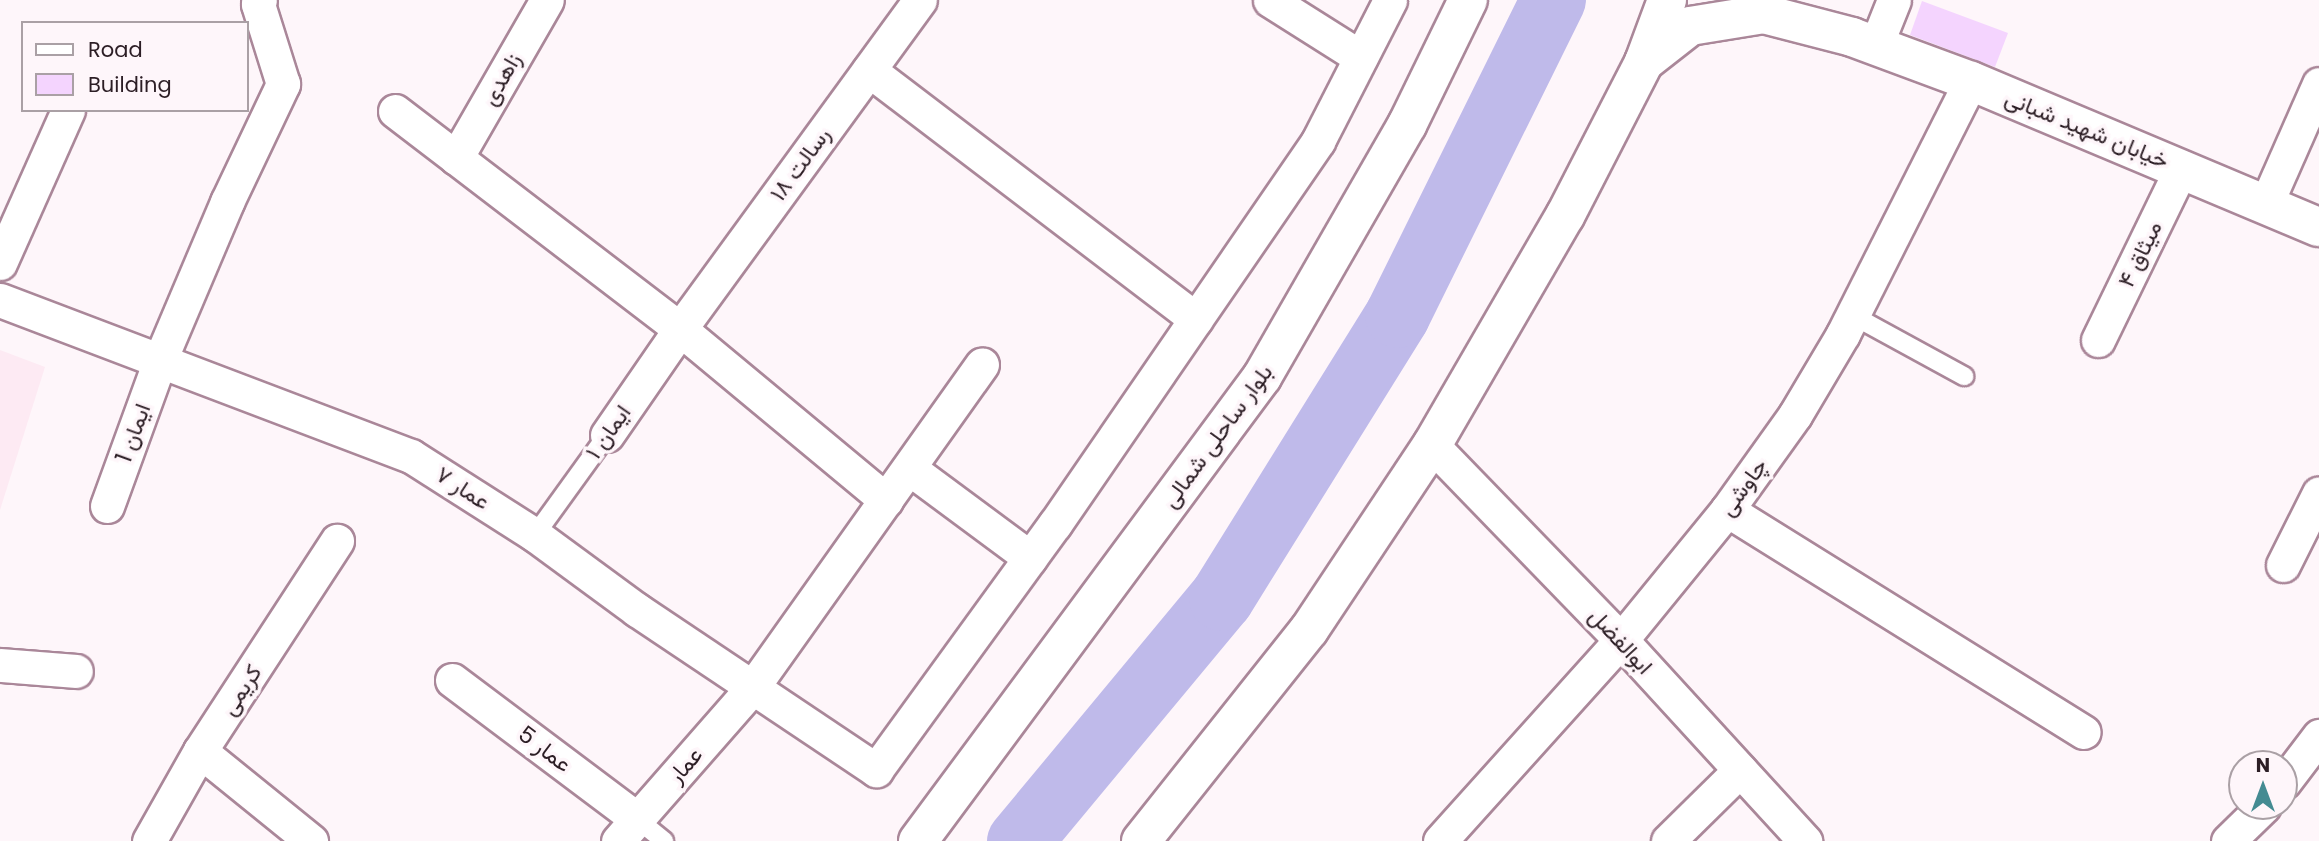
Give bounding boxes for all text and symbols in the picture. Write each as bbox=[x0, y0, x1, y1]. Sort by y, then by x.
legend bbox=[21, 21, 248, 112]
text: Road bbox=[88, 35, 143, 64]
street label: زاهدی bbox=[475, 48, 527, 110]
text: Building bbox=[88, 70, 172, 99]
street label: خیابان شهید شبانی bbox=[2001, 84, 2173, 174]
street label: رسالت ۱۸ bbox=[764, 122, 836, 206]
street label: میثاق ۴ bbox=[2112, 216, 2168, 292]
street label: بلوار ساحلی شمالی bbox=[1156, 359, 1278, 513]
street label: ایمان ۱ bbox=[579, 399, 637, 465]
street label: ایمان 1 bbox=[110, 400, 156, 466]
street label: چاوشی bbox=[1713, 453, 1773, 521]
street label: عمار ۷ bbox=[431, 460, 495, 516]
street label: ابوالفضل bbox=[1583, 602, 1659, 680]
street label: کریمی bbox=[215, 660, 267, 720]
street label: عمار 5 bbox=[513, 720, 577, 778]
street label: عمار bbox=[662, 741, 708, 789]
north arrow bbox=[2228, 750, 2298, 820]
text: N bbox=[2256, 752, 2270, 779]

